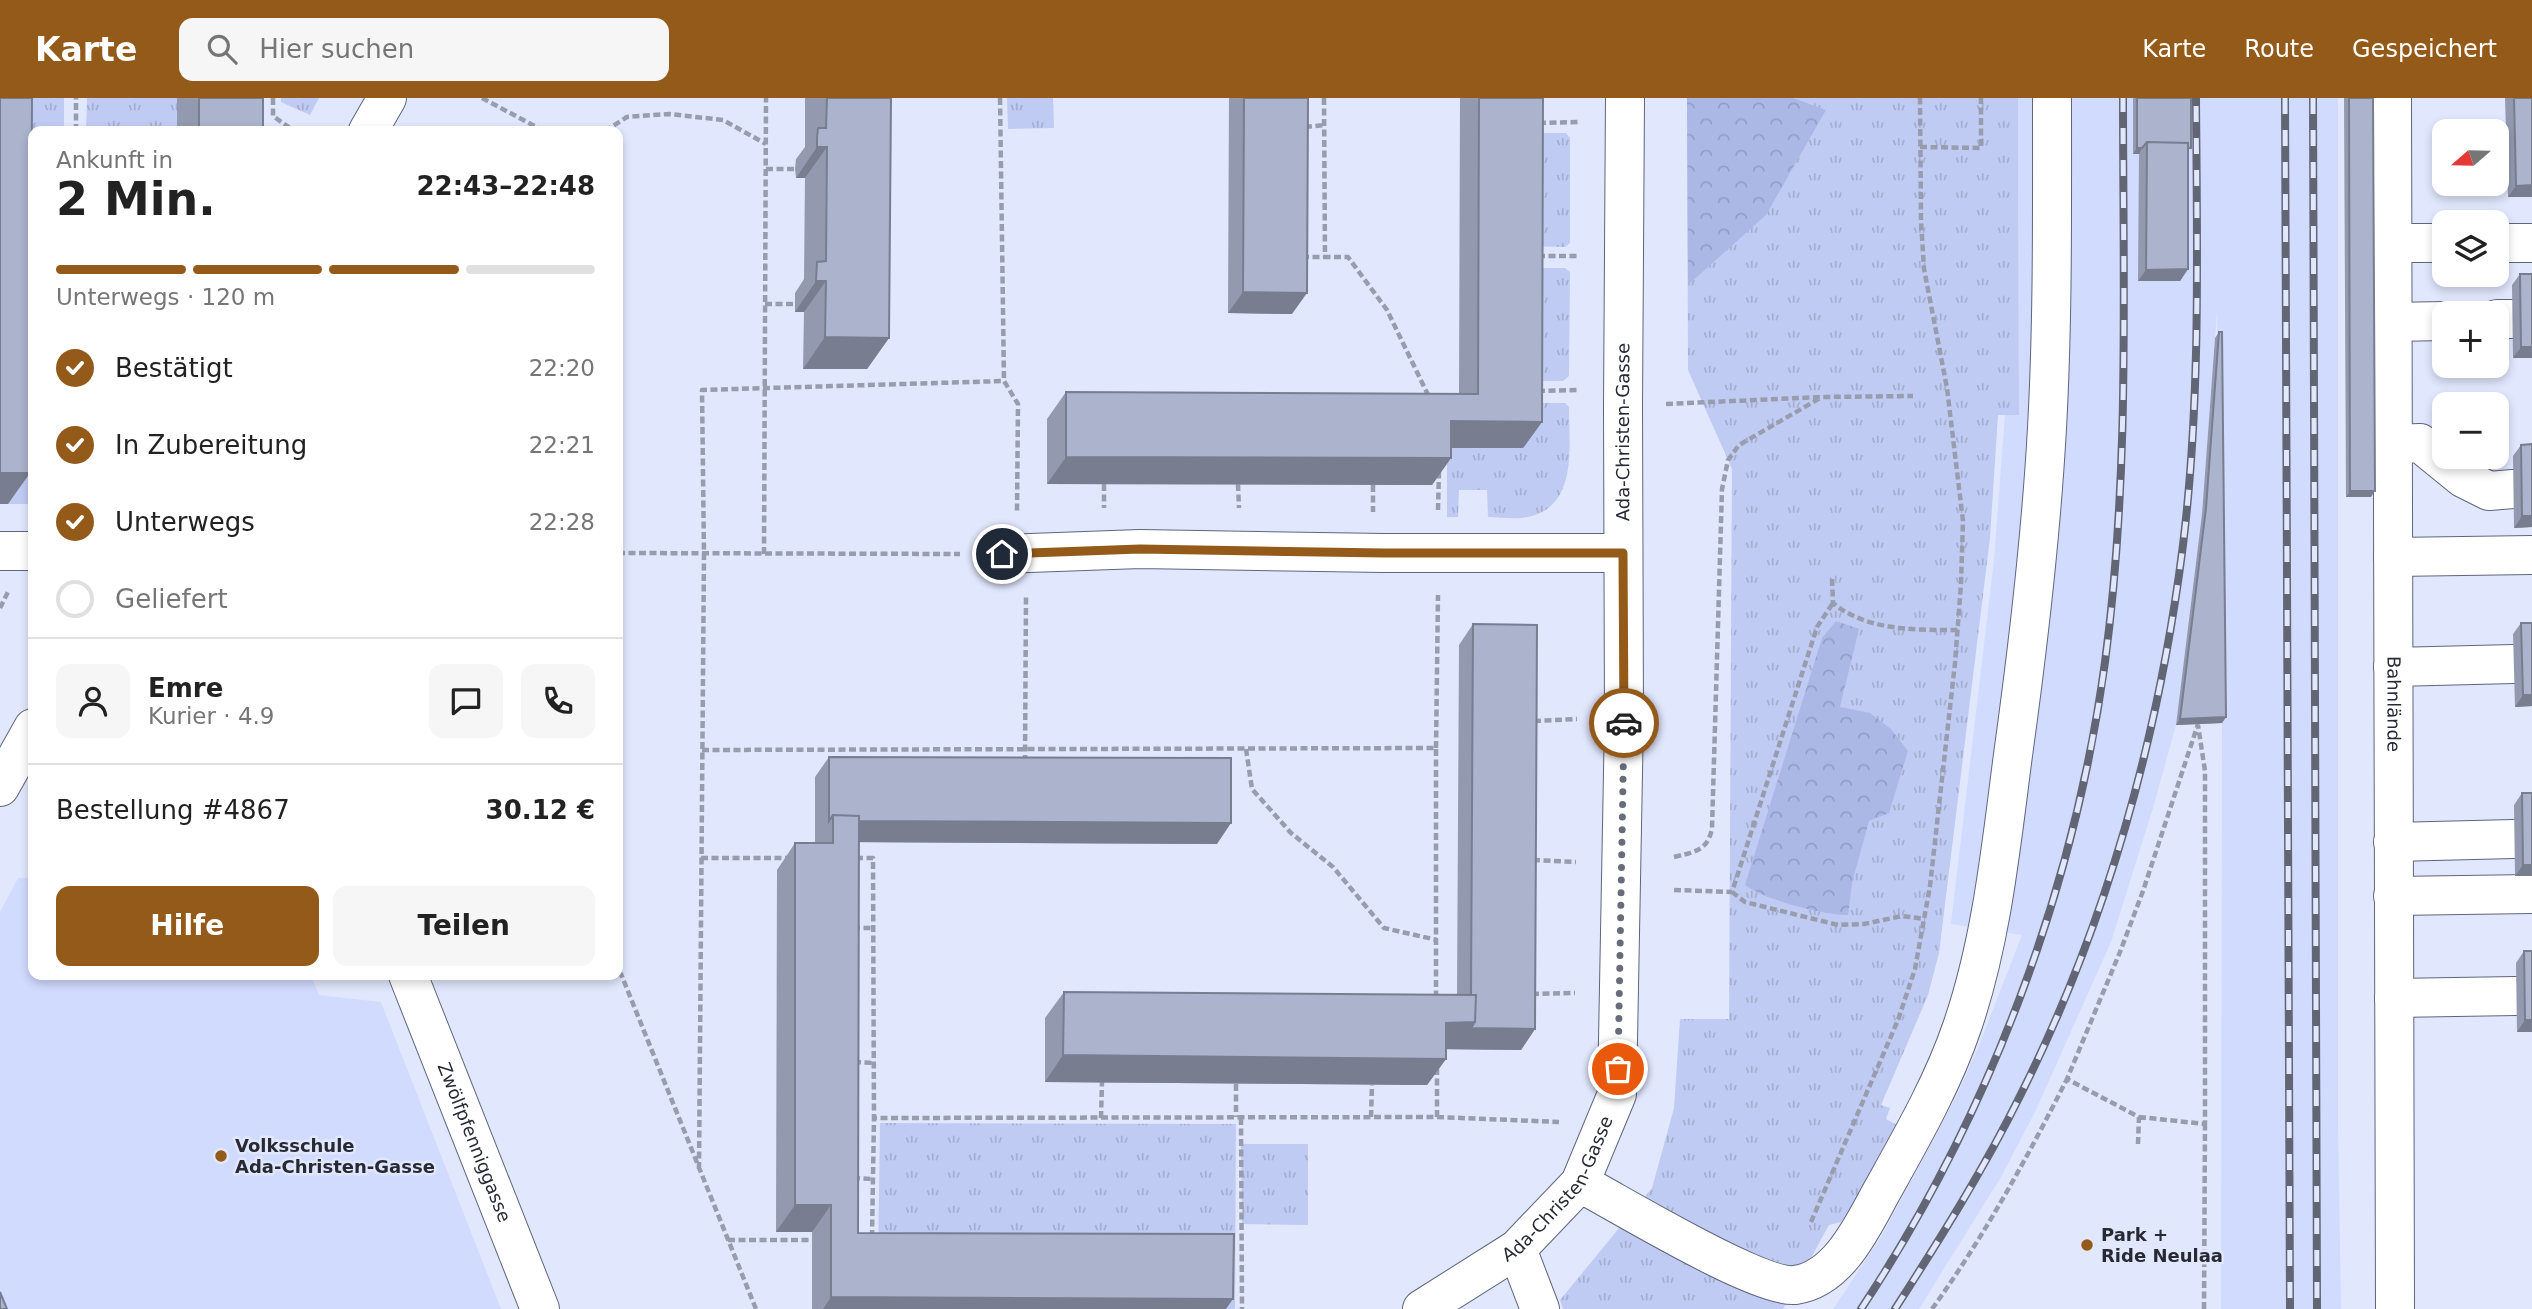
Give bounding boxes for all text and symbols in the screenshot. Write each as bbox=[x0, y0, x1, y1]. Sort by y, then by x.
search box bbox=[179, 18, 669, 81]
text: Karte bbox=[35, 30, 137, 69]
icon: search bbox=[203, 30, 241, 68]
text: Hier suchen bbox=[259, 34, 414, 64]
text: Karte bbox=[2142, 35, 2206, 63]
text: Route bbox=[2244, 35, 2314, 63]
text: Gespeichert bbox=[2352, 35, 2497, 63]
north arrow bbox=[2432, 119, 2510, 196]
map controls bbox=[2432, 119, 2509, 469]
text: Ankunft in bbox=[56, 147, 173, 173]
text: 22:43–22:48 bbox=[416, 171, 595, 201]
text: 2 Min. bbox=[56, 172, 216, 226]
button: layers bbox=[2432, 210, 2509, 287]
text: Unterwegs · 120 m bbox=[56, 284, 275, 310]
button: + bbox=[2432, 301, 2509, 378]
street label: Ada-Christen-Gasse bbox=[1612, 343, 1633, 521]
icon: check bbox=[56, 349, 94, 387]
text: Bestätigt bbox=[115, 353, 233, 383]
text: 22:20 bbox=[529, 355, 595, 381]
button: − bbox=[2432, 392, 2509, 469]
icon: check bbox=[56, 426, 94, 464]
text: In Zubereitung bbox=[115, 430, 307, 460]
text: 22:21 bbox=[529, 432, 595, 458]
icon: check bbox=[56, 503, 94, 541]
text: Unterwegs bbox=[115, 507, 255, 537]
text: 22:28 bbox=[529, 509, 595, 535]
pin bbox=[972, 524, 1032, 584]
icon: home bbox=[983, 535, 1021, 573]
text: Geliefert bbox=[115, 584, 228, 614]
street label: Bahnlände bbox=[2383, 656, 2405, 752]
button: person bbox=[56, 664, 130, 738]
button: chat bbox=[429, 664, 503, 738]
button: phone bbox=[521, 664, 595, 738]
text: Emre bbox=[148, 673, 223, 703]
courier bbox=[1589, 688, 1659, 758]
text: Kurier · 4.9 bbox=[148, 703, 274, 729]
icon: car bbox=[1605, 704, 1643, 742]
text: Bestellung #4867 bbox=[56, 795, 290, 825]
text: 30.12 € bbox=[486, 795, 595, 825]
button: Hilfe bbox=[56, 886, 319, 966]
button: Teilen bbox=[333, 886, 595, 966]
pin bbox=[1588, 1039, 1648, 1099]
icon: bag bbox=[1599, 1050, 1637, 1088]
street label: Zwölfpfenniggasse bbox=[434, 1059, 516, 1225]
street label: Ada-Christen-Gasse bbox=[1498, 1113, 1617, 1266]
place label: Volksschule Ada-Christen-Gasse bbox=[235, 1135, 435, 1177]
marker: Volksschule Ada-Christen-Gasse bbox=[213, 1148, 229, 1164]
place label: Park + Ride Neulaa bbox=[2101, 1224, 2223, 1266]
marker: Park + Ride Neulaa bbox=[2079, 1237, 2095, 1253]

